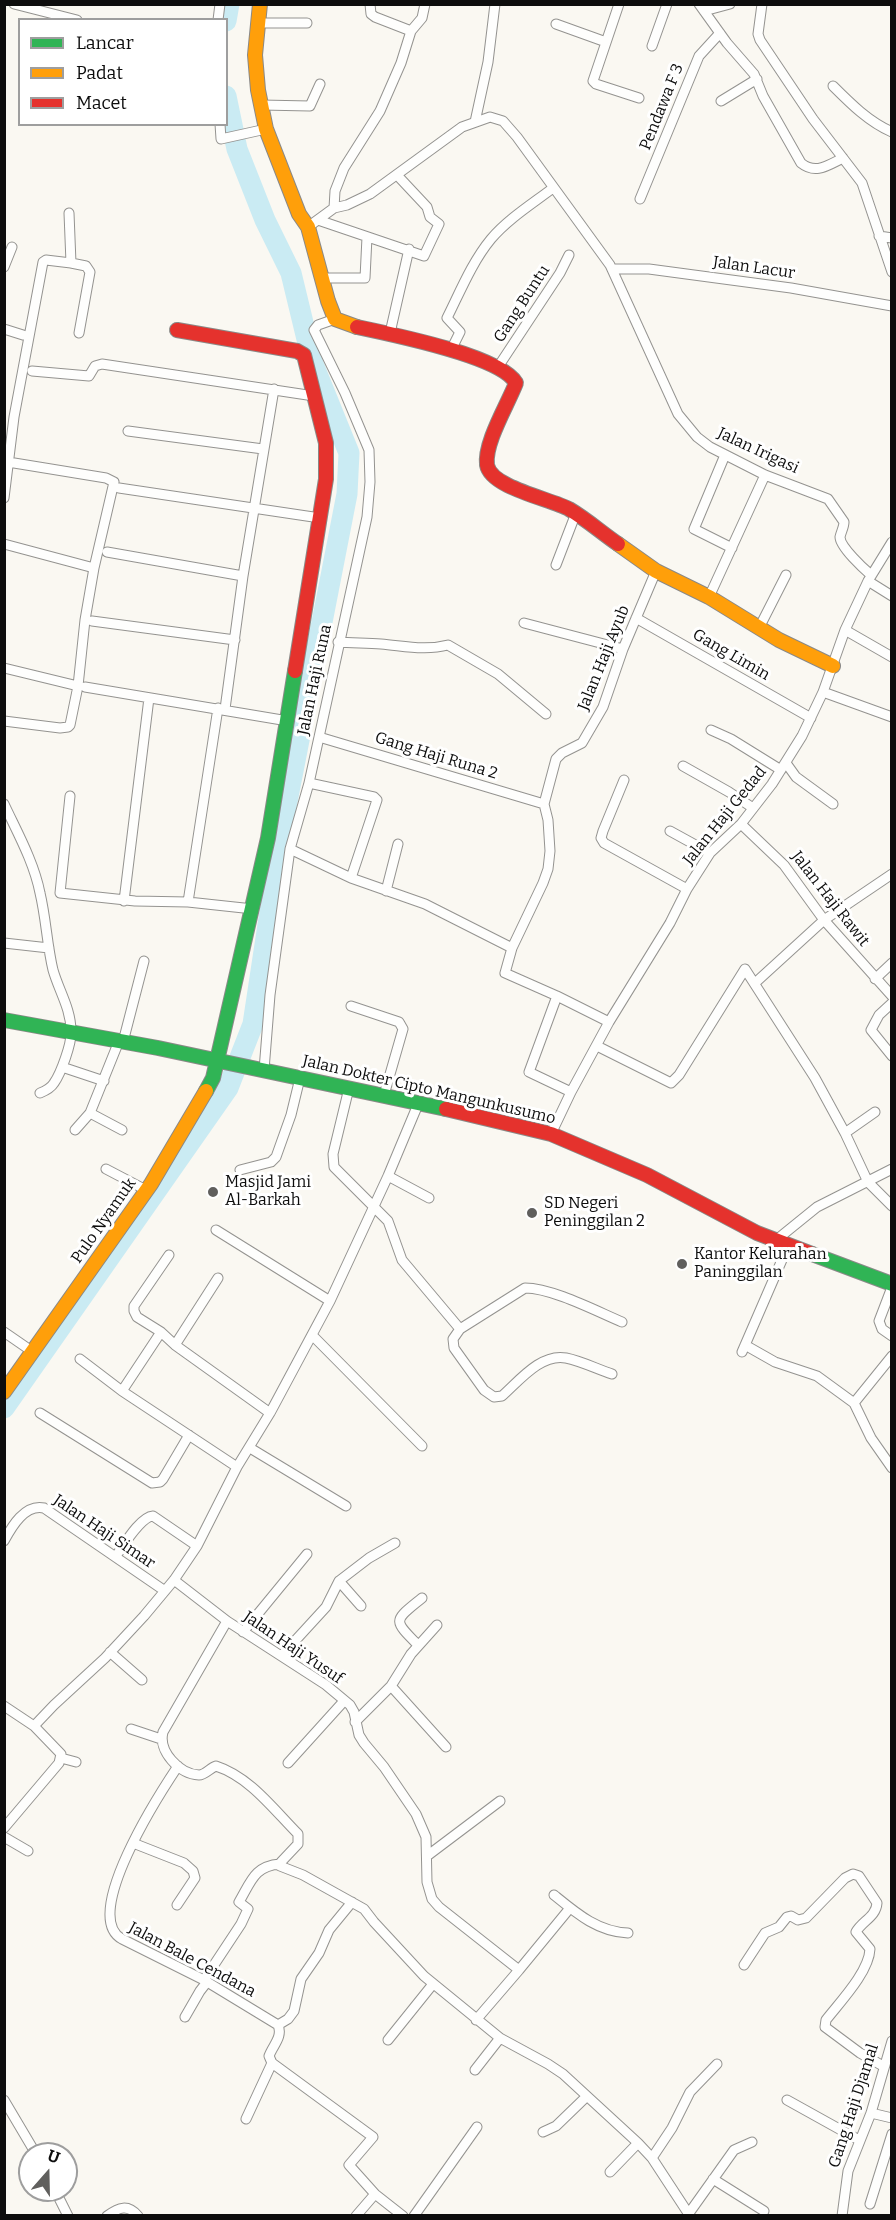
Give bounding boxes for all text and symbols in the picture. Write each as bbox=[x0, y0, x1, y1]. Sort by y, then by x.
legend bbox=[18, 18, 228, 126]
text: Lancar bbox=[76, 32, 134, 54]
street label: Pendawa F 3 bbox=[636, 61, 688, 153]
text: Padat bbox=[76, 62, 123, 84]
text: Macet bbox=[76, 92, 127, 114]
street label: Jalan Lacur bbox=[712, 253, 796, 283]
street label: Gang Buntu bbox=[490, 262, 554, 346]
street label: Jalan Irigasi bbox=[714, 424, 802, 478]
street label: Jalan Haji Ayub bbox=[574, 603, 634, 713]
street label: Jalan Haji Runa bbox=[294, 623, 336, 737]
street label: Gang Limin bbox=[689, 625, 773, 685]
street label: Gang Haji Runa 2 bbox=[372, 728, 500, 784]
street label: Jalan Haji Gedad bbox=[679, 763, 771, 869]
street label: Jalan Haji Rawit bbox=[787, 848, 873, 950]
street label: Jalan Dokter Cipto Mangunkusumo bbox=[301, 1052, 557, 1128]
place label: Masjid Jami Al-Barkah bbox=[225, 1173, 311, 1211]
street label: Pulo Nyamuk bbox=[68, 1175, 140, 1267]
marker: Masjid Jami Al-Barkah bbox=[206, 1185, 220, 1199]
place label: SD Negeri Peninggilan 2 bbox=[544, 1194, 645, 1232]
marker: SD Negeri Peninggilan 2 bbox=[525, 1206, 539, 1220]
place label: Kantor Kelurahan Paninggilan bbox=[694, 1245, 827, 1283]
marker: Kantor Kelurahan Paninggilan bbox=[675, 1257, 689, 1271]
street label: Jalan Haji Simar bbox=[49, 1491, 159, 1573]
street label: Jalan Haji Yusuf bbox=[239, 1608, 347, 1688]
street label: Jalan Bale Cendana bbox=[125, 1918, 259, 2002]
street label: Gang Haji Djamal bbox=[825, 2042, 883, 2170]
north arrow bbox=[18, 2142, 78, 2202]
text: U bbox=[45, 2146, 62, 2167]

